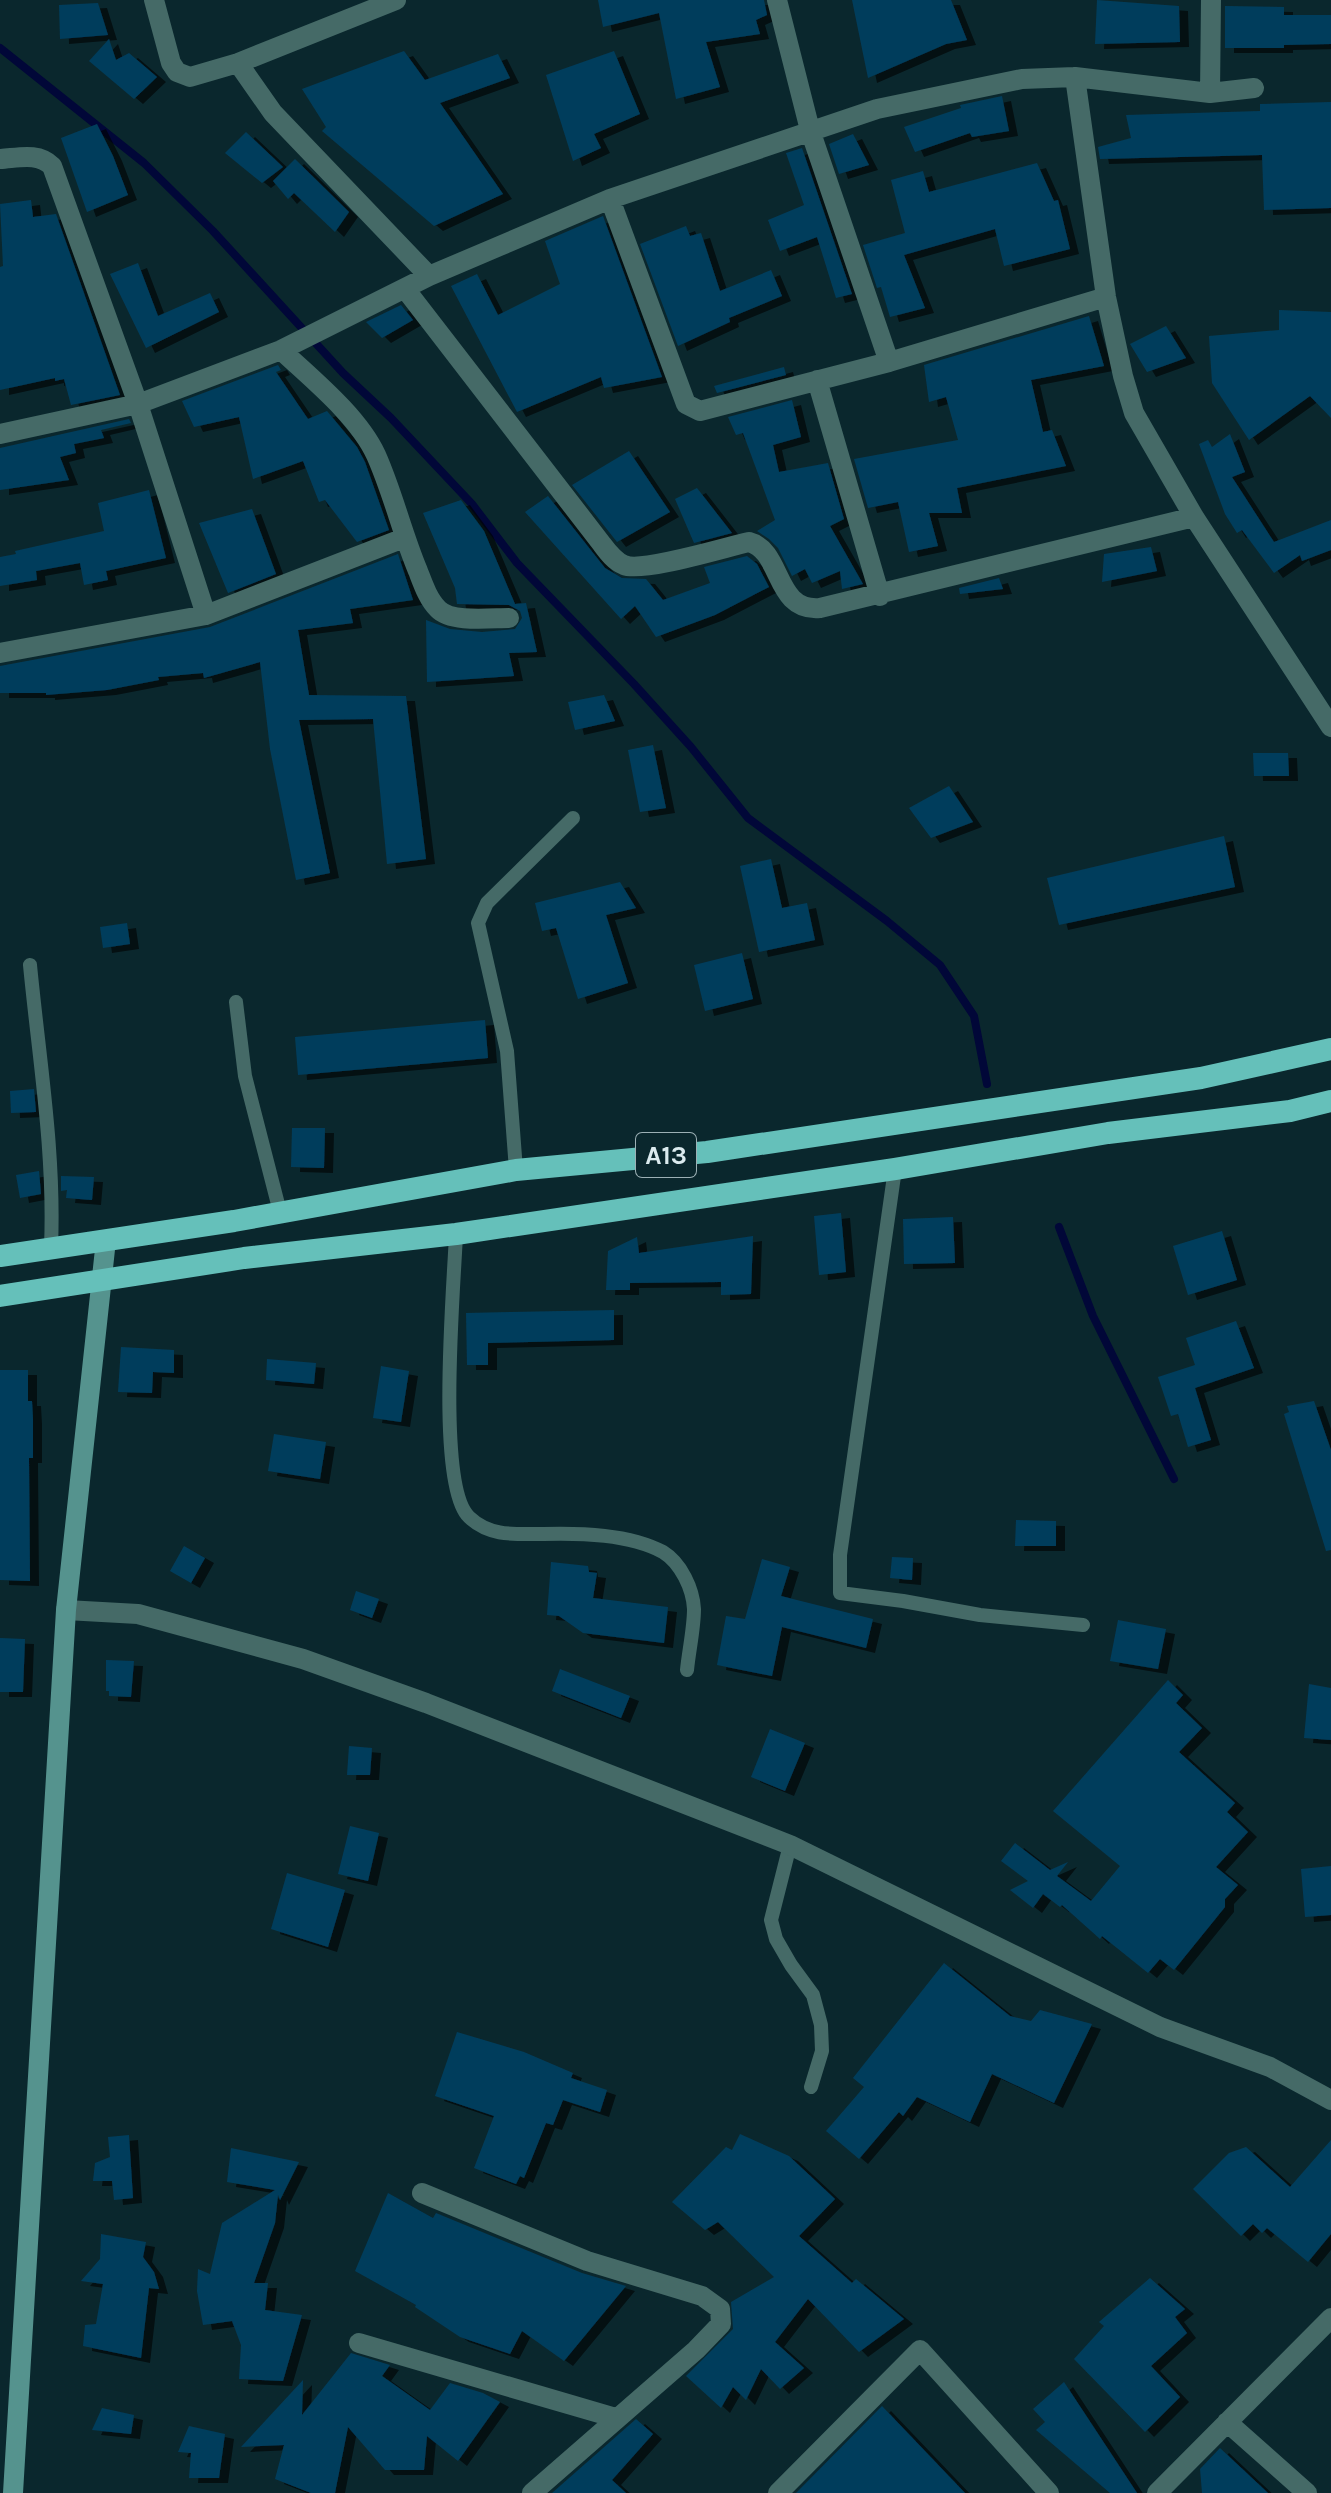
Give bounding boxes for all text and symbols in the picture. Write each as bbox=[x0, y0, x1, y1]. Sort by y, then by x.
road number: A13 bbox=[636, 1133, 696, 1177]

